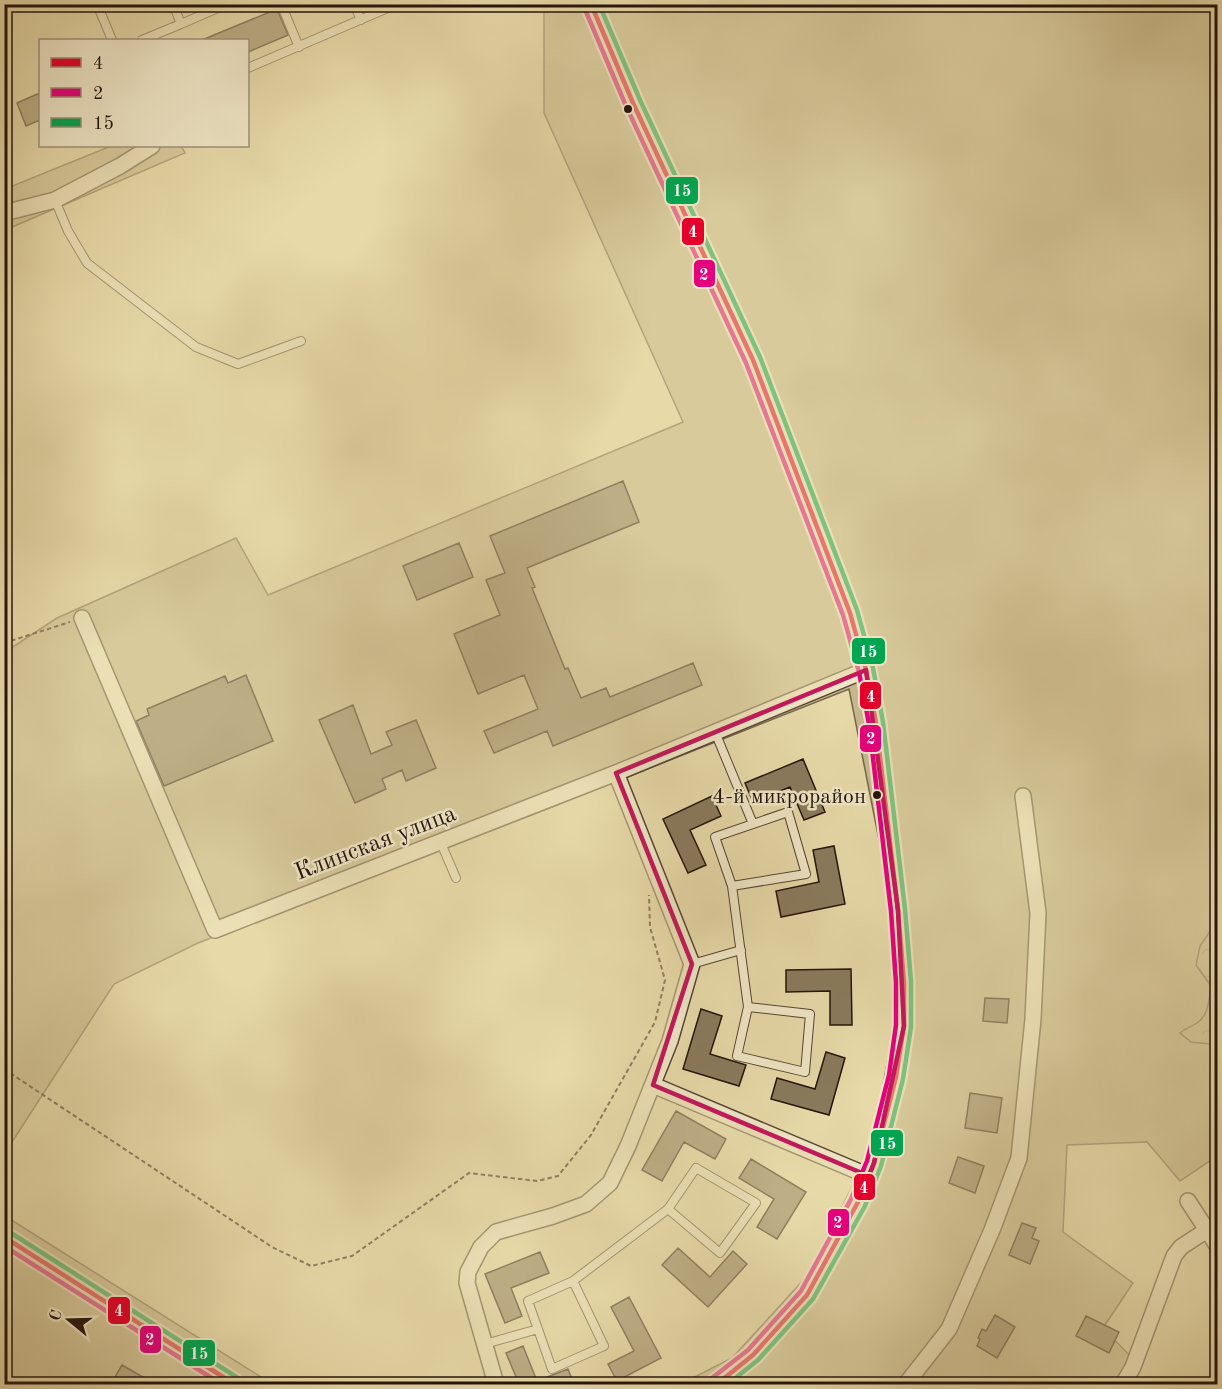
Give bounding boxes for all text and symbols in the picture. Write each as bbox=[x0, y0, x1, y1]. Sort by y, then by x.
legend bbox=[39, 39, 249, 147]
text: 4 bbox=[93, 55, 103, 73]
text: 2 bbox=[93, 85, 103, 103]
unlabelled marker bbox=[622, 103, 634, 115]
text: 15 bbox=[93, 115, 114, 133]
line badge: 15 bbox=[665, 176, 699, 205]
text: 15 bbox=[673, 184, 691, 200]
line badge: 4 bbox=[681, 217, 705, 246]
text: 4 bbox=[688, 225, 698, 241]
line badge: 2 bbox=[693, 259, 716, 288]
text: 2 bbox=[699, 268, 709, 284]
line badge: 15 bbox=[851, 637, 886, 665]
text: 15 bbox=[859, 645, 877, 661]
line badge: 4 bbox=[859, 681, 882, 710]
text: 4 bbox=[866, 690, 876, 706]
line badge: 2 bbox=[859, 724, 882, 753]
text: 2 bbox=[866, 732, 876, 748]
place label: 4-й микрорайон bbox=[712, 786, 866, 808]
marker: 4-й микрорайон bbox=[871, 789, 883, 801]
street label: Клинская улица bbox=[292, 802, 460, 886]
line badge: 15 bbox=[870, 1129, 904, 1157]
text: 15 bbox=[878, 1137, 896, 1153]
line badge: 4 bbox=[853, 1173, 876, 1201]
text: 4 bbox=[859, 1181, 869, 1197]
line badge: 2 bbox=[827, 1208, 850, 1237]
text: 2 bbox=[833, 1216, 843, 1232]
north arrow bbox=[39, 1290, 99, 1350]
line badge: 4 bbox=[107, 1296, 131, 1325]
text: 4 bbox=[114, 1304, 124, 1320]
text: С bbox=[47, 1308, 66, 1323]
line badge: 2 bbox=[139, 1325, 162, 1354]
text: 2 bbox=[145, 1333, 155, 1349]
line badge: 15 bbox=[182, 1339, 216, 1367]
text: 15 bbox=[190, 1347, 208, 1363]

